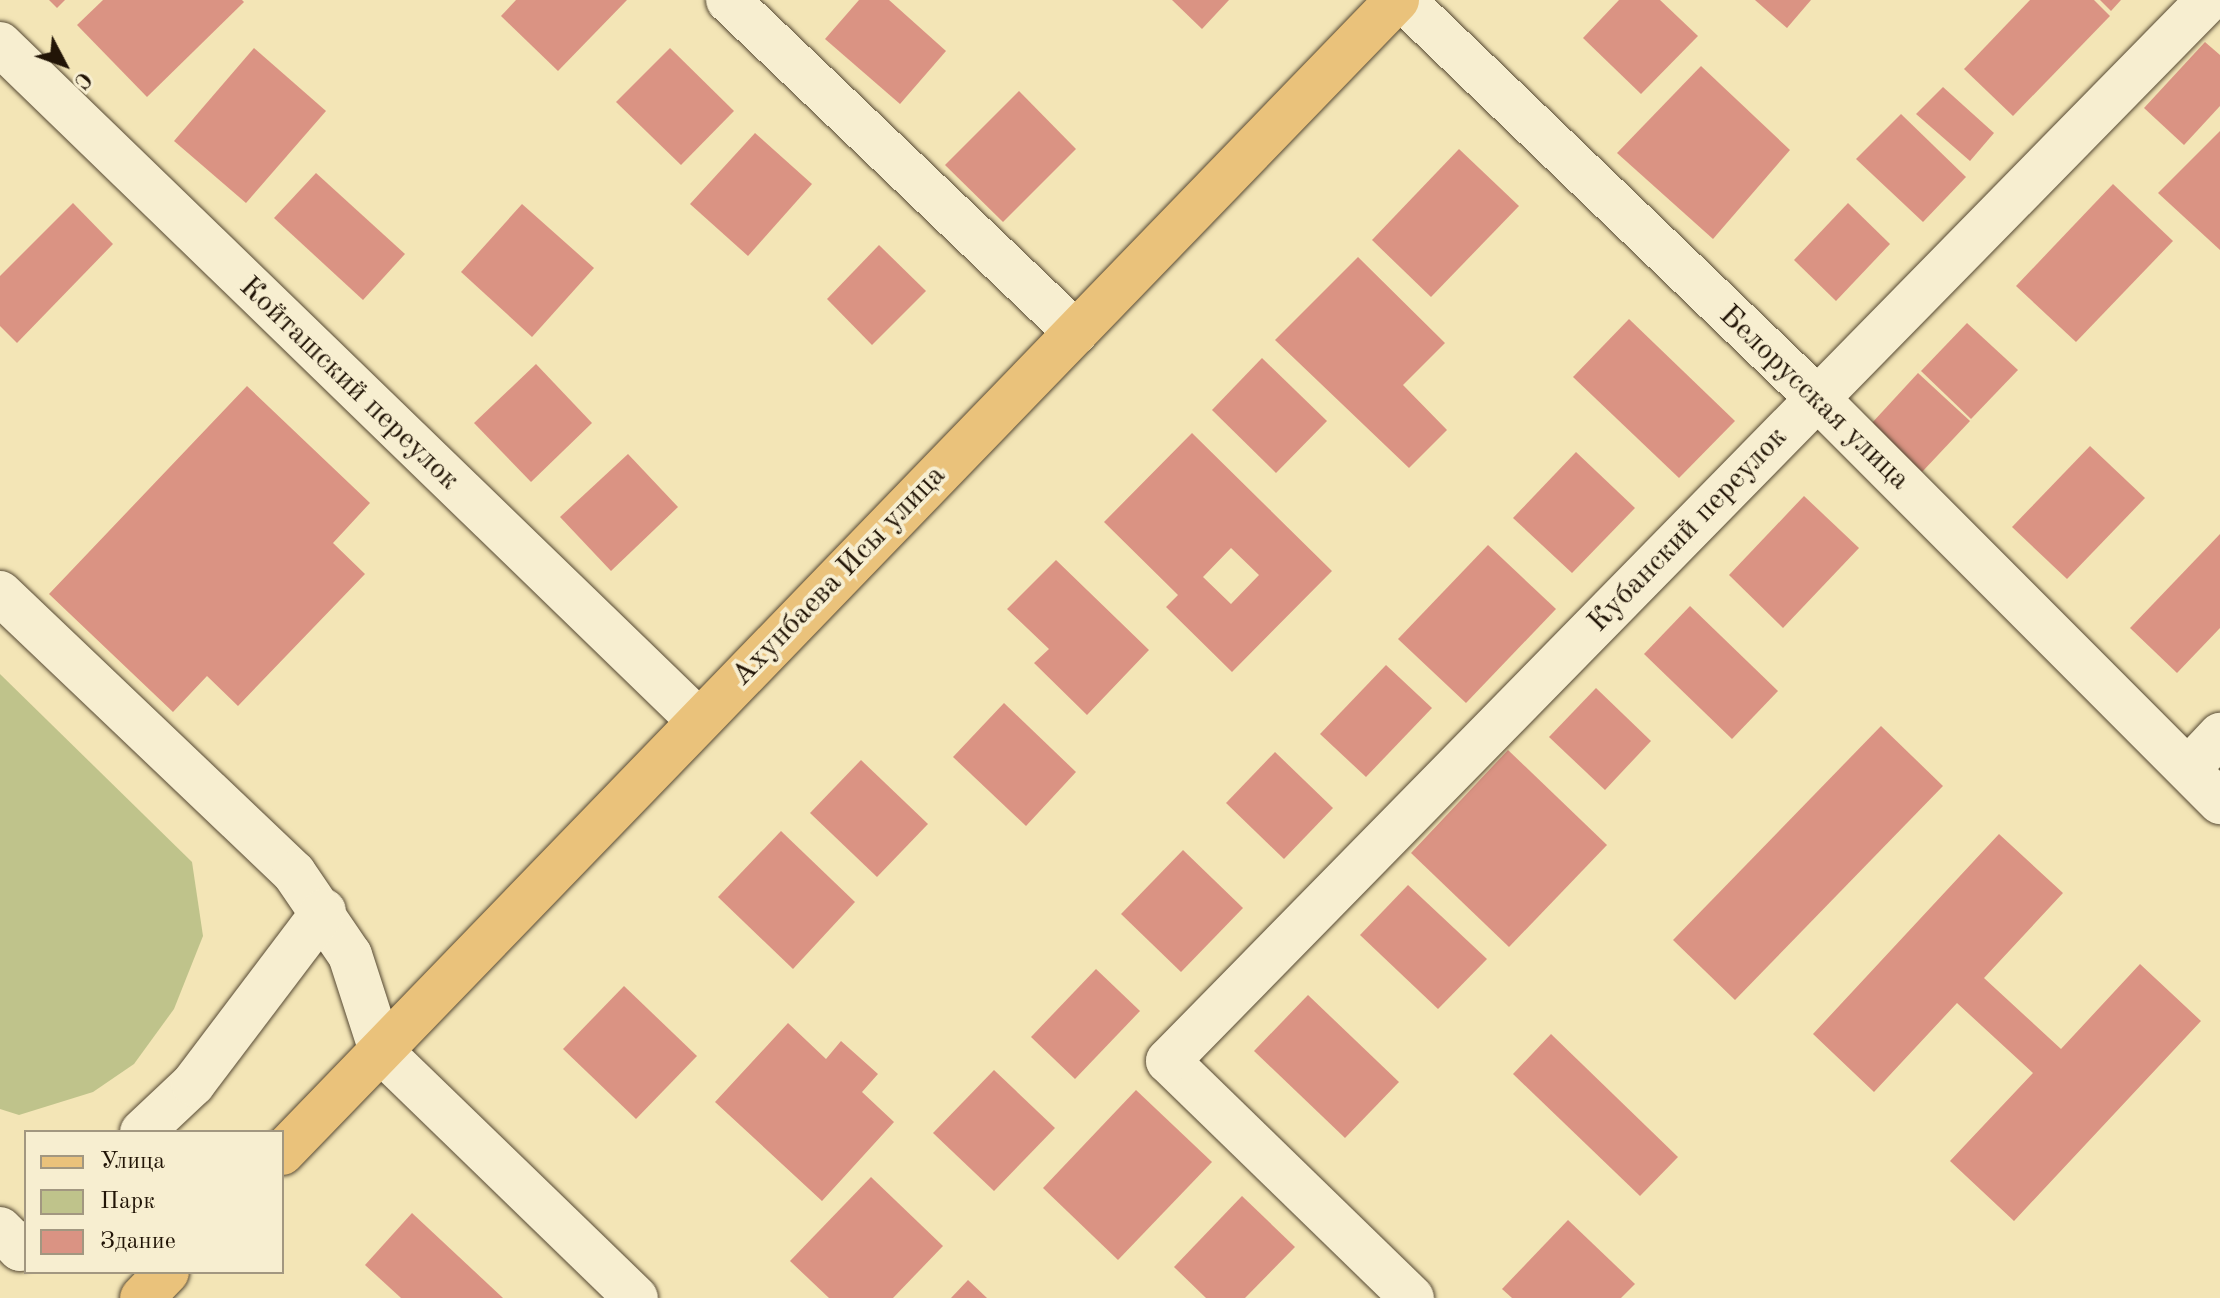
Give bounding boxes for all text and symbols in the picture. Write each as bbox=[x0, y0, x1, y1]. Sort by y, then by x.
north arrow bbox=[24, 24, 104, 104]
text: С bbox=[69, 67, 95, 92]
street label: Койташский переулок bbox=[231, 269, 467, 499]
street label: Белорусская улица bbox=[1711, 298, 1917, 498]
street label: Кубанский переулок bbox=[1581, 420, 1795, 640]
street label: Ахунбаева Исы улица bbox=[724, 458, 954, 694]
legend bbox=[24, 1130, 284, 1274]
text: Улица bbox=[100, 1150, 165, 1174]
text: Парк bbox=[100, 1190, 155, 1214]
text: Здание bbox=[100, 1230, 176, 1254]

